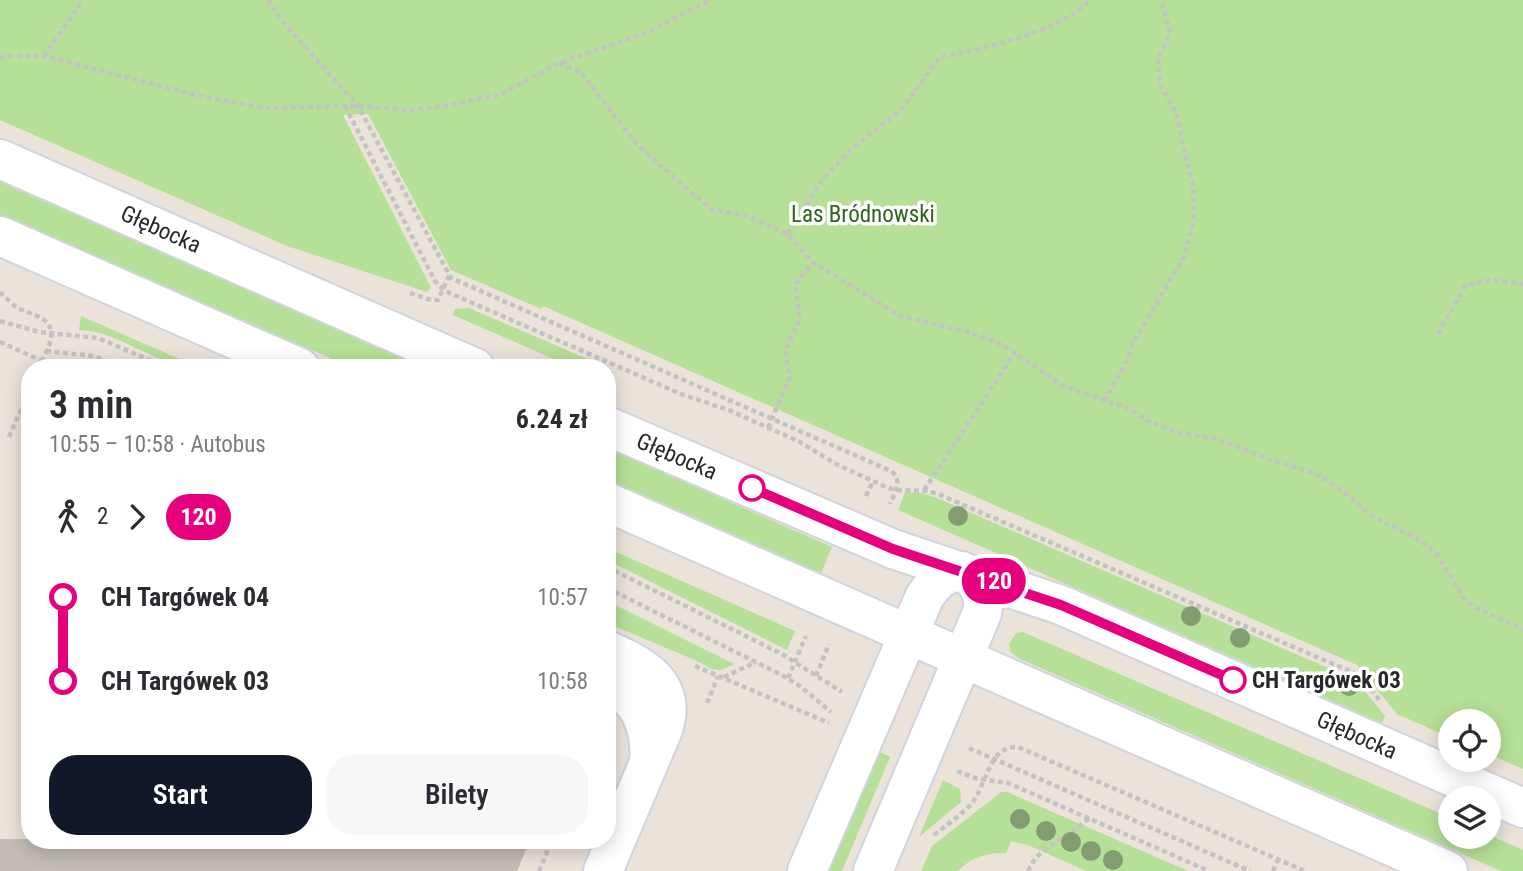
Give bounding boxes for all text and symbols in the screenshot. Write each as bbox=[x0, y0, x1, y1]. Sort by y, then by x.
street label: Głębocka bbox=[116, 200, 205, 259]
park label: Las Bródnowski bbox=[791, 201, 935, 228]
text: 3 min bbox=[49, 383, 133, 427]
text: 6.24 zł bbox=[516, 404, 588, 434]
street label: Głębocka bbox=[632, 427, 721, 485]
text: 10:55 – 10:58 · Autobus bbox=[49, 431, 266, 458]
unlabelled marker bbox=[739, 475, 765, 501]
icon: walk bbox=[49, 498, 87, 536]
icon: forward bbox=[118, 498, 156, 536]
text: 2 bbox=[97, 503, 108, 530]
text: 120 bbox=[180, 503, 217, 531]
line badge: 120 bbox=[954, 558, 1034, 604]
text: 120 bbox=[976, 567, 1012, 595]
text: CH Targówek 04 bbox=[101, 582, 269, 612]
text: 10:57 bbox=[537, 584, 588, 611]
text: CH Targówek 03 bbox=[101, 666, 269, 696]
marker: CH Targówek 03 bbox=[1220, 667, 1246, 693]
place label: CH Targówek 03 bbox=[1252, 667, 1401, 694]
text: 10:58 bbox=[537, 668, 588, 695]
street label: Głębocka bbox=[1312, 706, 1401, 765]
map controls bbox=[1438, 709, 1501, 849]
button: locate bbox=[1438, 709, 1501, 772]
button: Start bbox=[49, 755, 312, 835]
button: Bilety bbox=[326, 755, 588, 835]
button: layers bbox=[1438, 786, 1501, 849]

